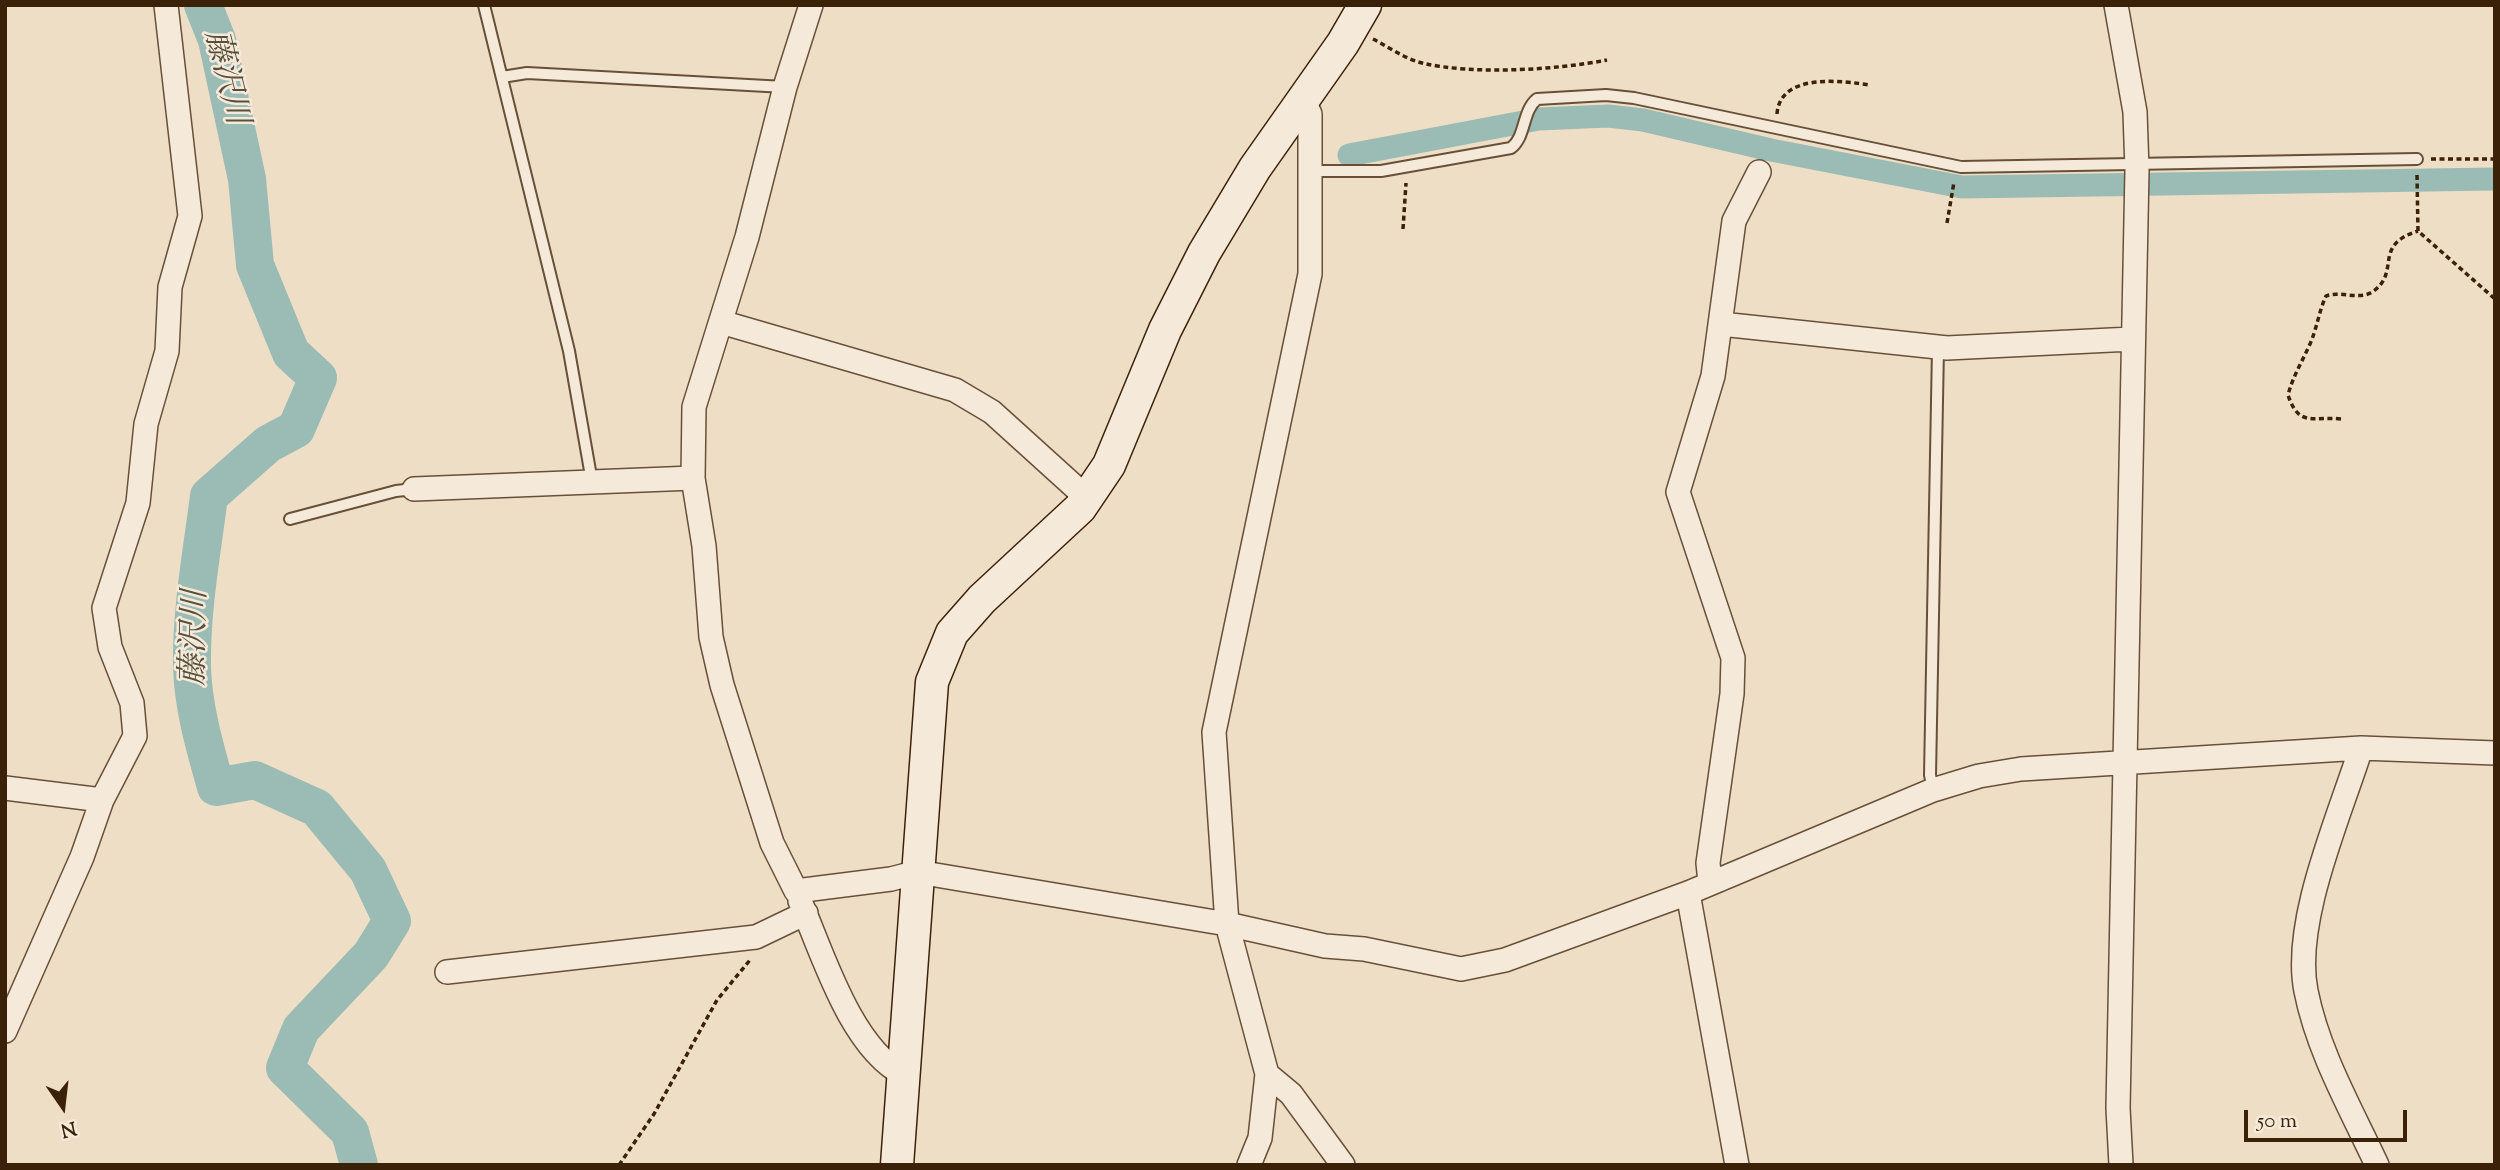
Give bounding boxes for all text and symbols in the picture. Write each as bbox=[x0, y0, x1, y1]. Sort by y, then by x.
water label: 藤沢川 bbox=[193, 27, 253, 129]
water label: 藤沢川 bbox=[178, 590, 218, 686]
north arrow bbox=[28, 1072, 98, 1142]
scale bar bbox=[2248, 1096, 2411, 1140]
text: 50 m bbox=[2257, 1107, 2297, 1137]
text: N bbox=[58, 1113, 79, 1143]

